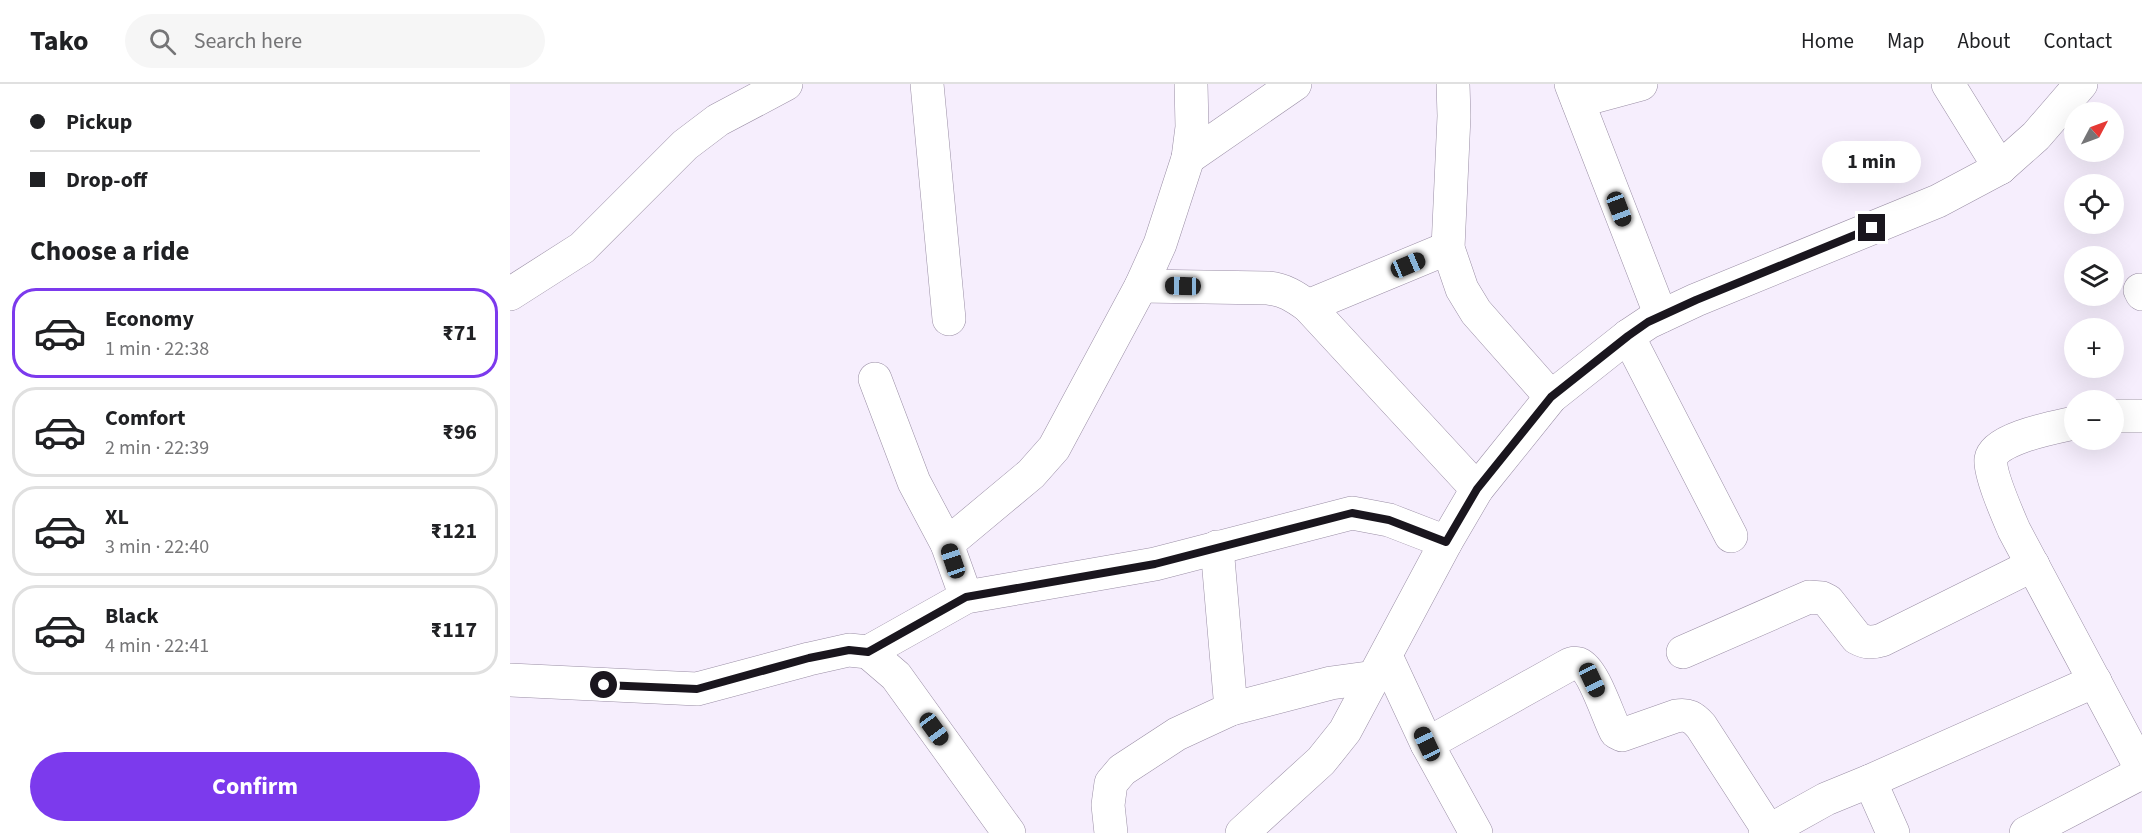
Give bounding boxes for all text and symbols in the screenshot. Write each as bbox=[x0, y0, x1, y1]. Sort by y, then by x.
search box bbox=[125, 14, 545, 68]
text: Tako bbox=[30, 21, 89, 61]
icon: search bbox=[146, 25, 179, 58]
text: Search here bbox=[194, 25, 302, 57]
text: Home bbox=[1801, 26, 1854, 56]
text: Map bbox=[1887, 26, 1925, 56]
text: About bbox=[1958, 26, 2010, 56]
text: Contact bbox=[2043, 26, 2112, 56]
north arrow bbox=[2064, 102, 2124, 162]
map controls bbox=[2064, 102, 2124, 450]
text: Pickup bbox=[66, 106, 132, 138]
callout: 1 min bbox=[1822, 141, 1922, 183]
text: 1 min bbox=[1847, 148, 1896, 176]
text: Drop-off bbox=[66, 164, 147, 196]
button: locate bbox=[2064, 174, 2124, 234]
car bbox=[1604, 189, 1634, 229]
route end bbox=[1858, 214, 1885, 241]
text: Choose a ride bbox=[30, 232, 190, 271]
button: layers bbox=[2064, 246, 2124, 306]
car bbox=[1388, 250, 1428, 280]
car bbox=[1165, 277, 1201, 295]
text: Economy bbox=[105, 303, 194, 335]
icon: car bbox=[33, 306, 87, 360]
text: ₹71 bbox=[442, 317, 477, 349]
button: + bbox=[2064, 318, 2124, 378]
text: 1 min · 22:38 bbox=[105, 335, 209, 363]
button: − bbox=[2064, 390, 2124, 450]
text: Comfort bbox=[105, 402, 186, 434]
icon: car bbox=[33, 405, 87, 459]
text: ₹96 bbox=[442, 416, 477, 448]
text: 2 min · 22:39 bbox=[105, 434, 209, 462]
text: XL bbox=[105, 501, 129, 533]
icon: car bbox=[33, 504, 87, 558]
text: ₹121 bbox=[431, 515, 477, 547]
text: 3 min · 22:40 bbox=[105, 533, 209, 561]
car bbox=[939, 541, 967, 581]
text: Black bbox=[105, 600, 159, 632]
icon: car bbox=[33, 603, 87, 657]
text: ₹117 bbox=[431, 614, 477, 646]
text: 4 min · 22:41 bbox=[105, 632, 209, 660]
car bbox=[1576, 660, 1608, 700]
route start bbox=[590, 671, 617, 698]
car bbox=[916, 709, 952, 749]
car bbox=[1411, 724, 1443, 764]
button: Confirm bbox=[30, 752, 480, 821]

